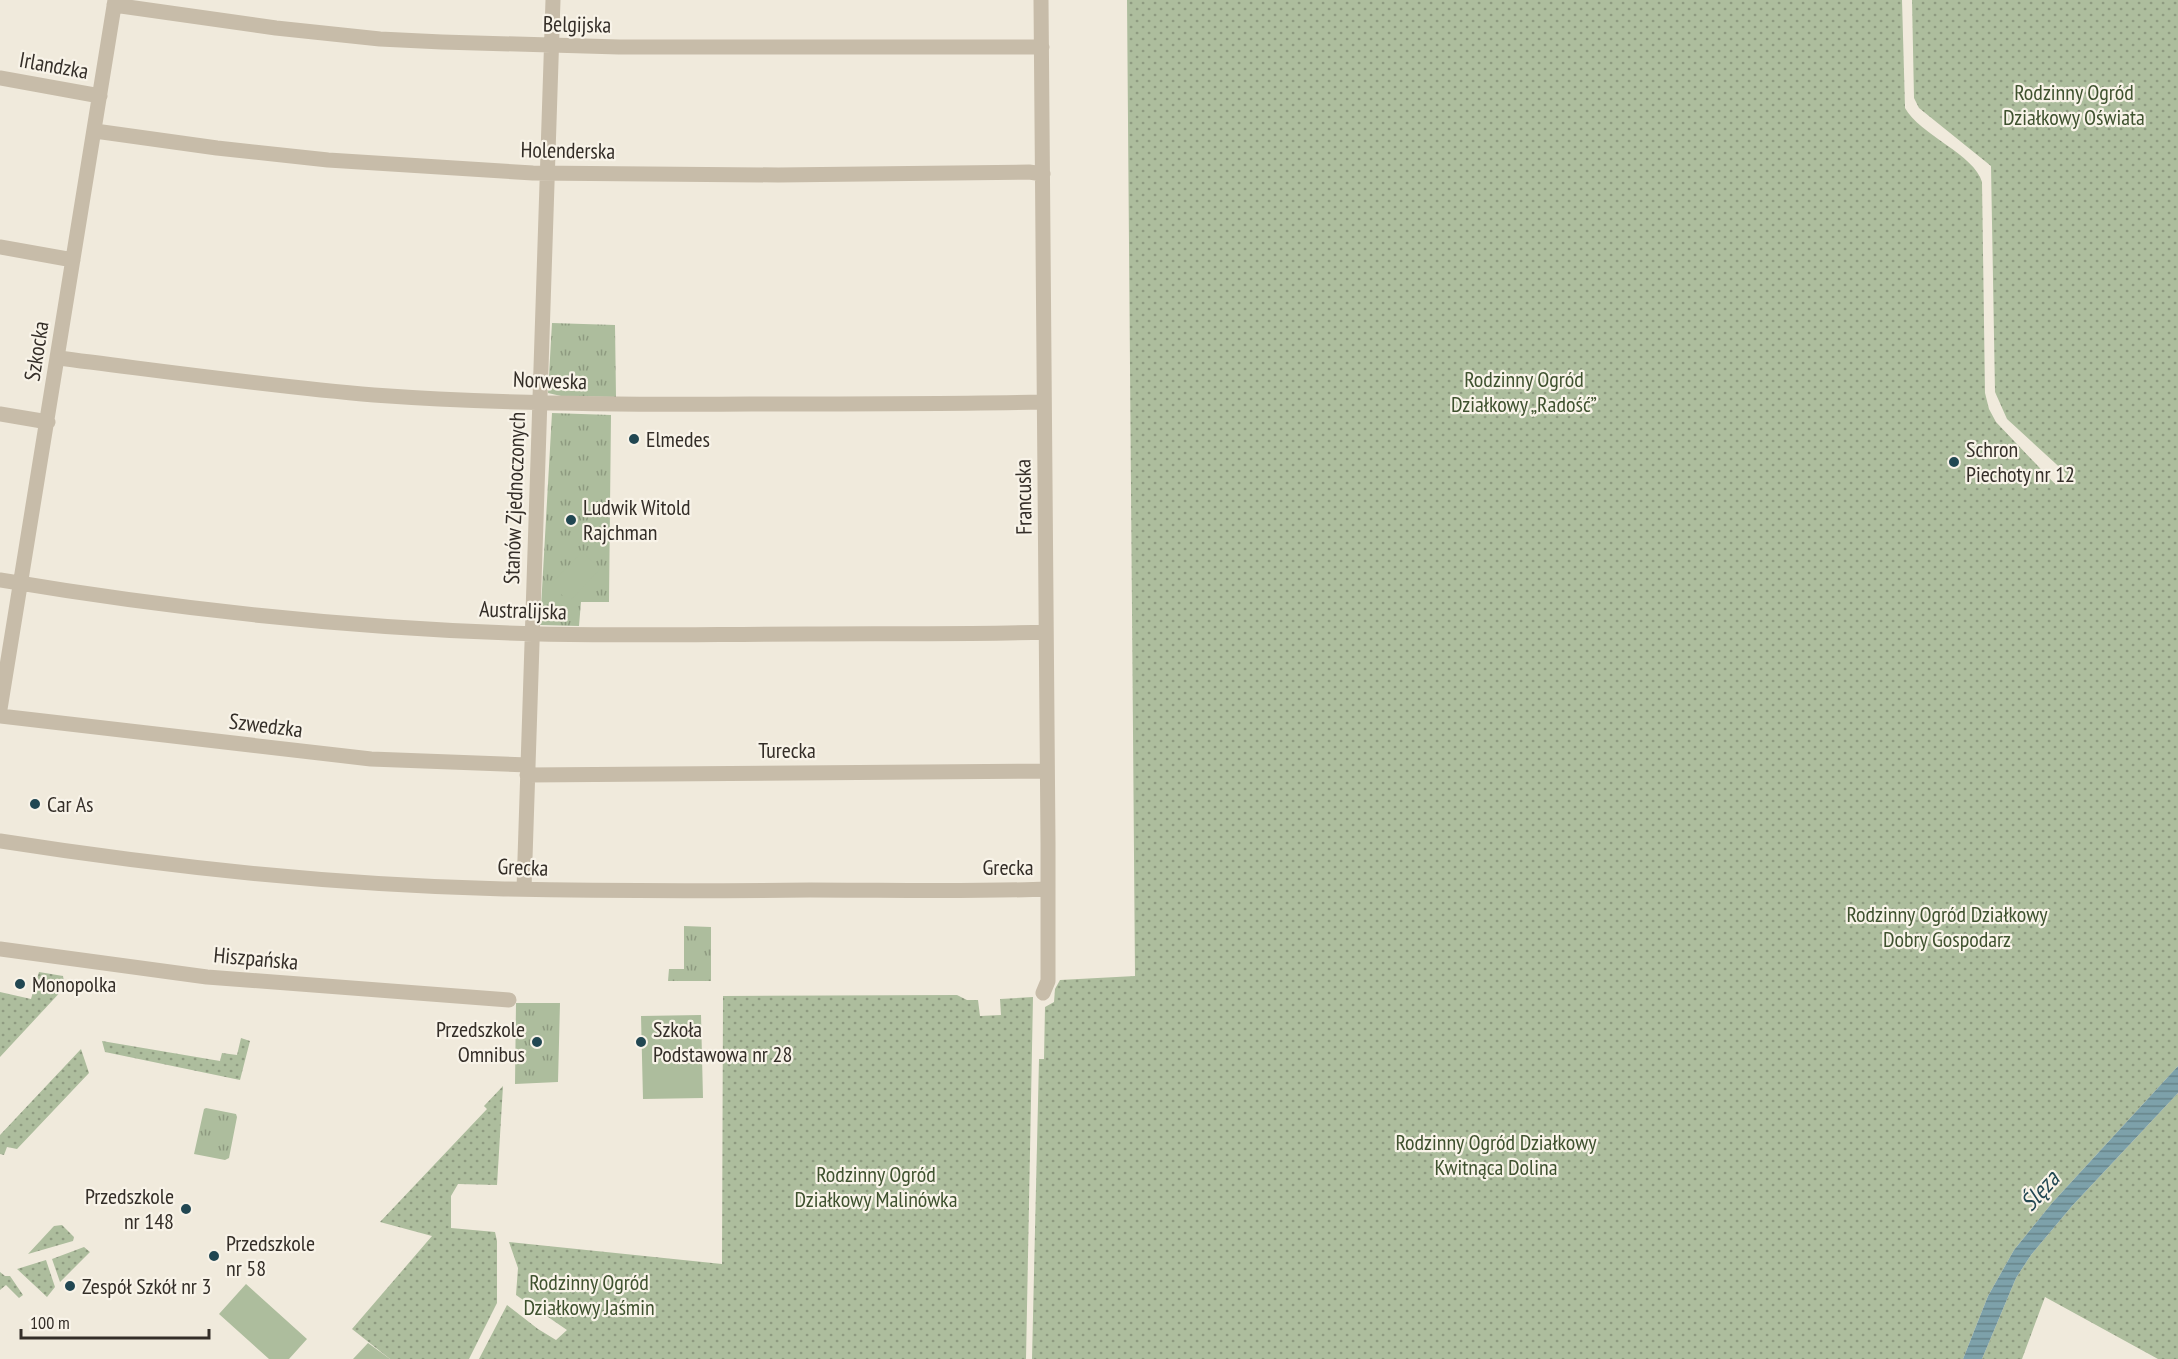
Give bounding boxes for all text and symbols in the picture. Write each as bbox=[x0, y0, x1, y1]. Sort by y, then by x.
street label: Belgijska bbox=[543, 9, 611, 39]
street label: Irlandzka bbox=[17, 45, 91, 85]
park label: Rodzinny Ogród Działkowy Oświata bbox=[2003, 78, 2145, 131]
street label: Holenderska bbox=[520, 135, 616, 165]
street label: Szkocka bbox=[17, 319, 55, 383]
street label: Norweska bbox=[513, 365, 587, 395]
park label: Rodzinny Ogród Działkowy „Radość” bbox=[1451, 365, 1597, 418]
street label: Stanów Zjednoczonych bbox=[497, 411, 531, 585]
place label: Elmedes bbox=[646, 425, 710, 453]
marker: Elmedes bbox=[627, 432, 641, 446]
place label: Schron Piechoty nr 12 bbox=[1966, 435, 2075, 488]
marker: Schron Piechoty nr 12 bbox=[1947, 455, 1961, 469]
street label: Francuska bbox=[1008, 459, 1038, 535]
place label: Ludwik Witold Rajchman bbox=[583, 493, 691, 546]
marker: Ludwik Witold Rajchman bbox=[564, 513, 578, 527]
street label: Australijska bbox=[479, 594, 567, 626]
street label: Szwedzka bbox=[228, 707, 304, 743]
street label: Turecka bbox=[758, 736, 816, 764]
place label: Car As bbox=[47, 790, 94, 818]
marker: Car As bbox=[28, 797, 42, 811]
street label: Grecka bbox=[497, 852, 549, 882]
street label: Grecka bbox=[983, 853, 1033, 881]
park label: Rodzinny Ogród Działkowy Dobry Gospodarz bbox=[1846, 900, 2048, 953]
street label: Hiszpańska bbox=[213, 940, 299, 976]
place label: Monopolka bbox=[32, 970, 116, 998]
marker: Monopolka bbox=[13, 977, 27, 991]
place label: Przedszkole Omnibus bbox=[436, 1015, 525, 1068]
place label: Szkoła Podstawowa nr 28 bbox=[653, 1015, 792, 1068]
marker: Przedszkole Omnibus bbox=[530, 1035, 544, 1049]
marker: Szkoła Podstawowa nr 28 bbox=[634, 1035, 648, 1049]
park label: Rodzinny Ogród Działkowy Kwitnąca Dolina bbox=[1395, 1128, 1597, 1181]
park label: Rodzinny Ogród Działkowy Malinówka bbox=[795, 1160, 957, 1213]
water label: Ślęza bbox=[2013, 1163, 2067, 1217]
place label: Przedszkole nr 148 bbox=[85, 1182, 174, 1235]
marker: Przedszkole nr 148 bbox=[179, 1202, 193, 1216]
place label: Przedszkole nr 58 bbox=[226, 1229, 315, 1282]
marker: Przedszkole nr 58 bbox=[207, 1249, 221, 1263]
park label: Rodzinny Ogród Działkowy Jaśmin bbox=[523, 1268, 655, 1321]
place label: Zespół Szkół nr 3 bbox=[82, 1272, 211, 1300]
marker: Zespół Szkół nr 3 bbox=[63, 1279, 77, 1293]
scale bar bbox=[21, 1302, 208, 1340]
text: 100 m bbox=[30, 1311, 70, 1334]

